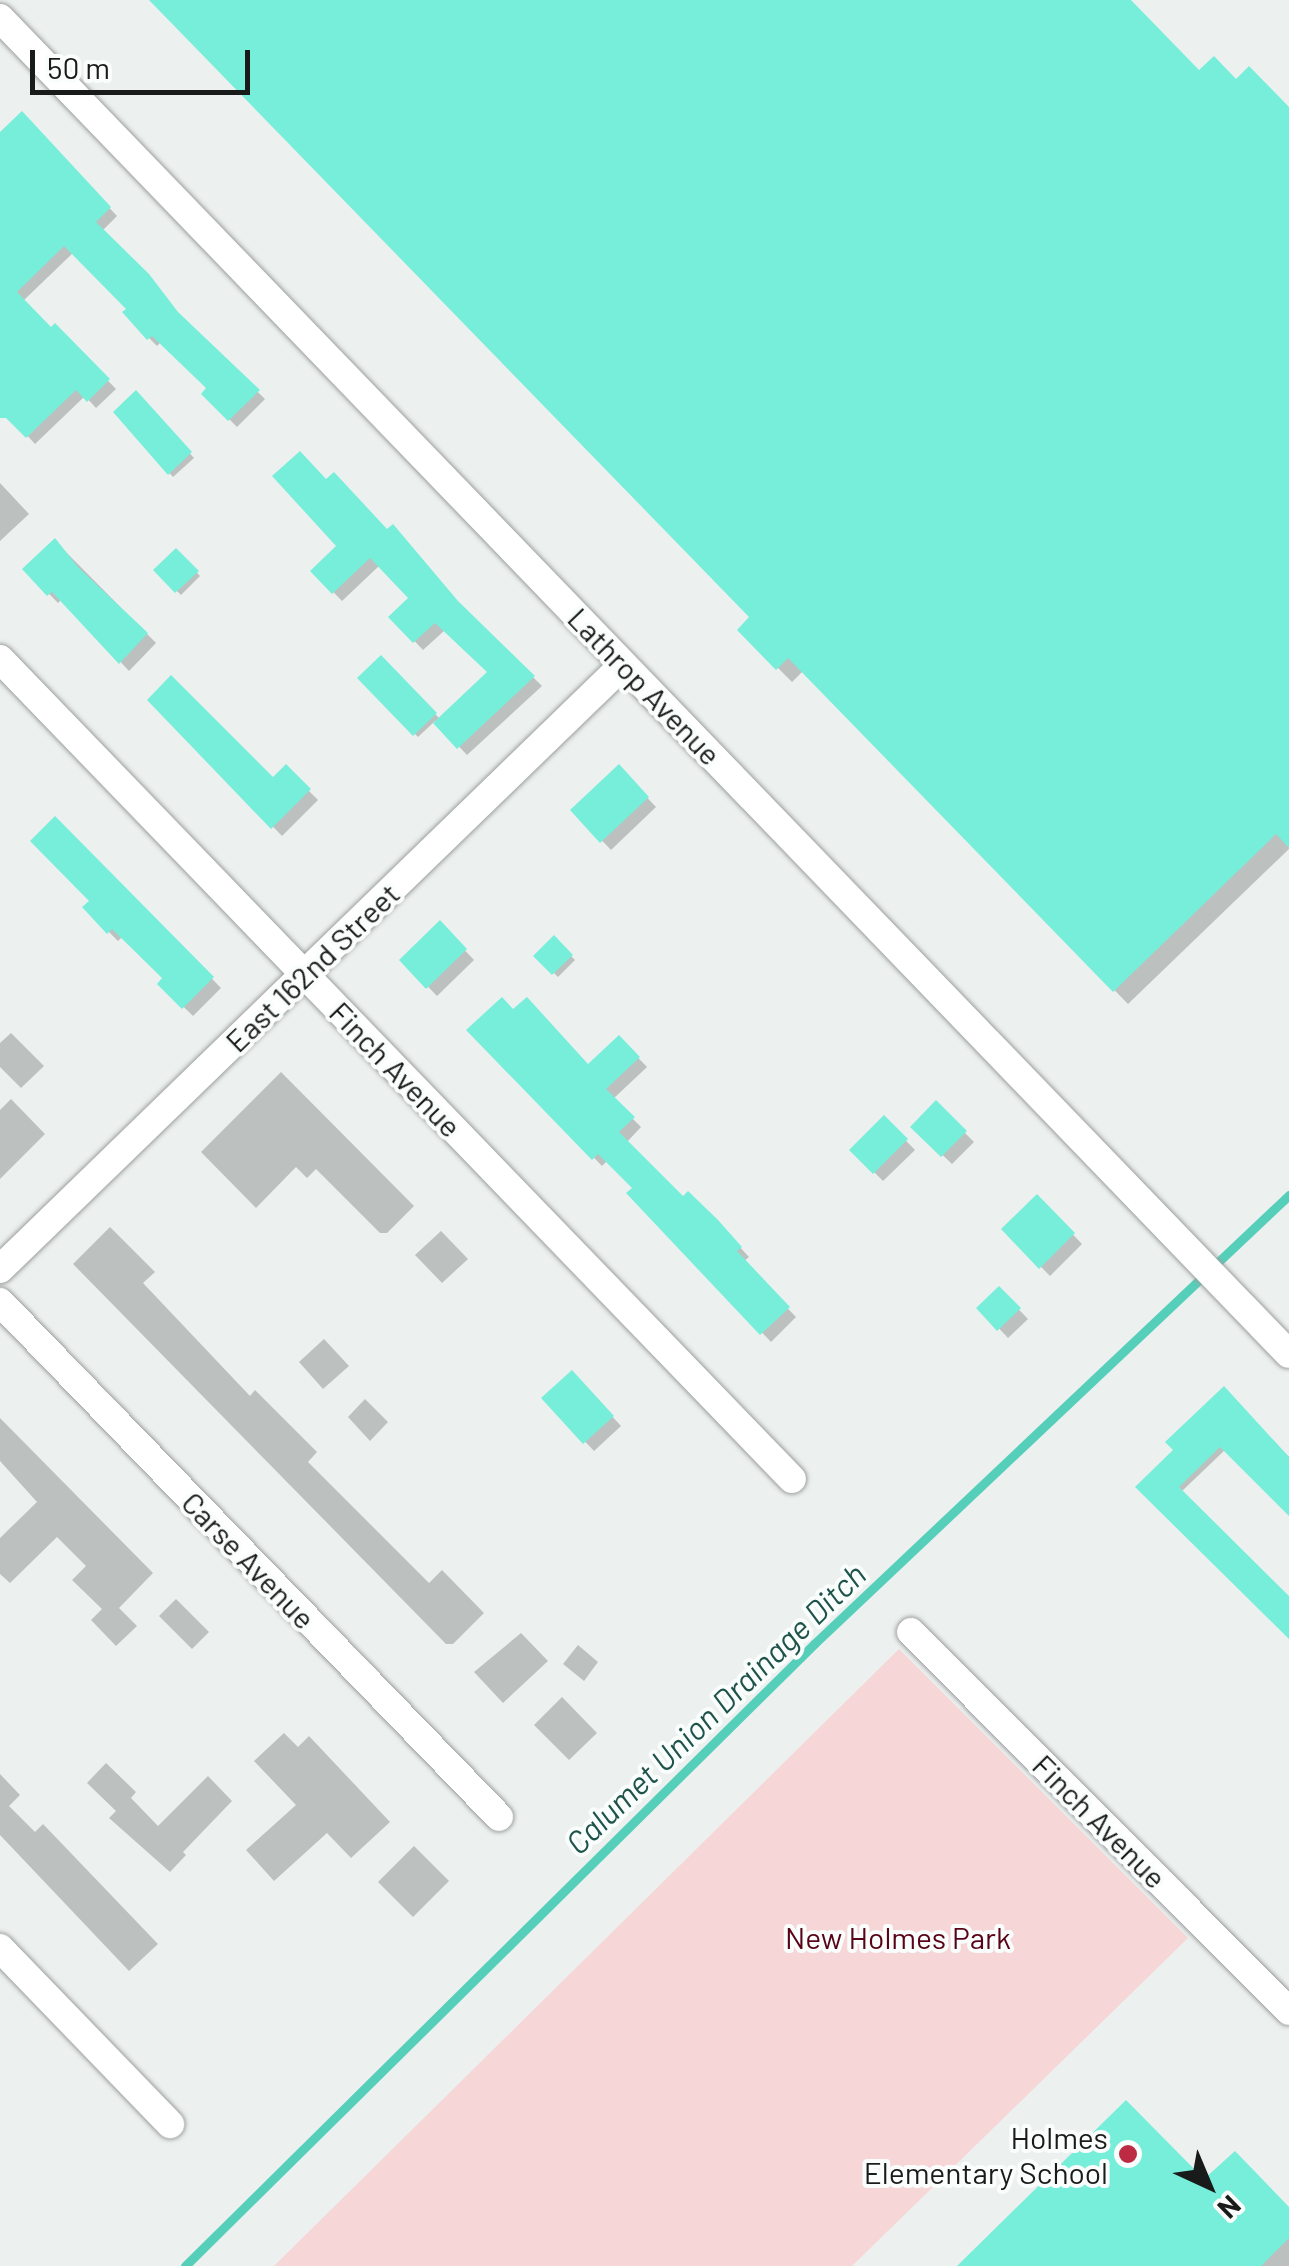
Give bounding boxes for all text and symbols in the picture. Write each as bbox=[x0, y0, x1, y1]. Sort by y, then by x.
scale bar bbox=[35, 30, 255, 92]
text: 50 m bbox=[47, 49, 110, 85]
street label: Lathrop Avenue bbox=[561, 600, 729, 772]
street label: East 162nd Street bbox=[218, 875, 406, 1059]
street label: Finch Avenue bbox=[323, 994, 469, 1144]
street label: Carse Avenue bbox=[175, 1484, 323, 1636]
water label: Calumet Union Drainage Ditch bbox=[557, 1555, 873, 1861]
street label: Finch Avenue bbox=[1026, 1747, 1174, 1895]
park label: New Holmes Park bbox=[785, 1919, 1011, 1955]
place label: Holmes Elementary School bbox=[864, 2119, 1108, 2190]
north arrow bbox=[1159, 2136, 1259, 2236]
marker: Holmes Elementary School bbox=[1117, 2143, 1139, 2165]
text: N bbox=[1211, 2189, 1248, 2226]

